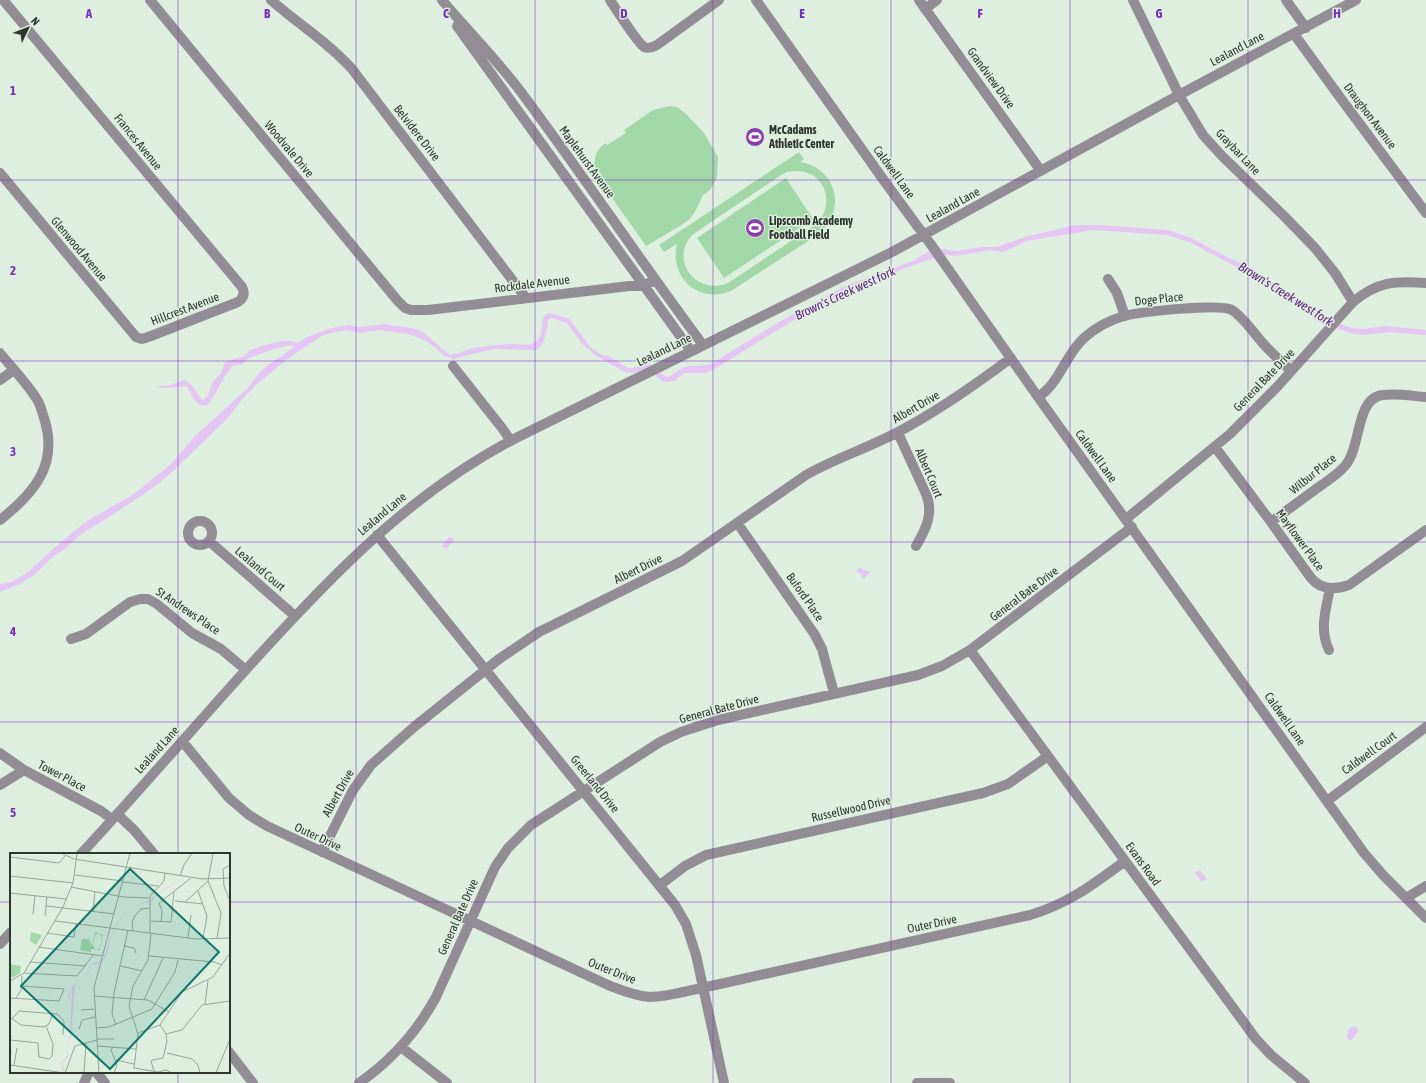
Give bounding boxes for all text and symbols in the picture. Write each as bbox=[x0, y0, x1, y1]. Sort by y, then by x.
text: A bbox=[85, 6, 93, 21]
text: B bbox=[264, 6, 271, 21]
text: C bbox=[443, 6, 449, 21]
text: D bbox=[620, 6, 628, 21]
text: E bbox=[799, 6, 805, 21]
text: F bbox=[977, 6, 983, 21]
text: G bbox=[1156, 6, 1163, 21]
text: H bbox=[1333, 6, 1341, 21]
north arrow bbox=[8, 8, 48, 48]
text: N bbox=[29, 15, 42, 28]
street label: Lealand Lane bbox=[1208, 29, 1266, 69]
street label: Grandview Drive bbox=[964, 45, 1018, 111]
street label: Draughon Avenue bbox=[1341, 80, 1399, 152]
text: 1 bbox=[10, 83, 16, 98]
street label: Belvidere Drive bbox=[391, 102, 443, 164]
street label: Frances Avenue bbox=[111, 111, 165, 173]
street label: Woodvale Drive bbox=[261, 118, 317, 180]
street label: Maplehurst Avenue bbox=[556, 123, 618, 201]
place label: McCadams Athletic Center bbox=[768, 123, 834, 151]
sports icon: McCadams Athletic Center bbox=[744, 126, 766, 148]
street label: Graybar Lane bbox=[1213, 126, 1263, 178]
street label: Caldwell Lane bbox=[870, 143, 918, 201]
street label: Lealand Lane bbox=[924, 185, 982, 225]
street label: Glenwood Avenue bbox=[48, 214, 110, 284]
place label: Lipscomb Academy Football Field bbox=[769, 214, 853, 242]
sports icon: Lipscomb Academy Football Field bbox=[744, 217, 766, 239]
water label: Brown's Creek west fork bbox=[1236, 259, 1336, 329]
text: 2 bbox=[10, 263, 16, 278]
water label: Brown's Creek west fork bbox=[792, 263, 898, 323]
street label: Rockdale Avenue bbox=[494, 272, 570, 296]
street label: Doge Place bbox=[1134, 289, 1184, 309]
street label: Hillcrest Avenue bbox=[149, 290, 221, 328]
street label: Lealand Lane bbox=[634, 331, 694, 369]
street label: General Bate Drive bbox=[1231, 346, 1297, 414]
street label: Albert Drive bbox=[890, 388, 942, 426]
street label: Caldwell Lane bbox=[1072, 427, 1120, 485]
text: 3 bbox=[10, 444, 16, 459]
street label: Albert Court bbox=[912, 446, 946, 500]
street label: Wilbur Place bbox=[1287, 451, 1339, 497]
street label: Lealand Lane bbox=[355, 490, 409, 538]
street label: Mayflower Place bbox=[1273, 506, 1327, 574]
street label: Lealand Court bbox=[232, 544, 288, 594]
street label: Albert Drive bbox=[612, 551, 664, 587]
street label: General Bate Drive bbox=[987, 564, 1061, 624]
street label: Buford Place bbox=[783, 570, 827, 624]
street label: St Andrews Place bbox=[153, 585, 223, 637]
text: 4 bbox=[9, 624, 16, 639]
street label: Caldwell Lane bbox=[1262, 690, 1308, 748]
street label: General Bate Drive bbox=[678, 692, 760, 726]
street label: Lealand Lane bbox=[132, 723, 182, 777]
street label: Caldwell Court bbox=[1339, 728, 1399, 777]
street label: Greerland Drive bbox=[568, 753, 622, 815]
street label: Tower Place bbox=[36, 758, 88, 794]
street label: Albert Drive bbox=[319, 767, 357, 819]
street label: Russellwood Drive bbox=[810, 793, 892, 825]
text: 5 bbox=[10, 805, 16, 820]
street label: Outer Drive bbox=[292, 820, 344, 854]
street label: Evans Road bbox=[1123, 840, 1163, 888]
inset map bbox=[10, 853, 230, 1073]
street label: General Bate Drive bbox=[435, 877, 481, 957]
street label: Outer Drive bbox=[906, 912, 958, 936]
street label: Outer Drive bbox=[586, 955, 638, 987]

